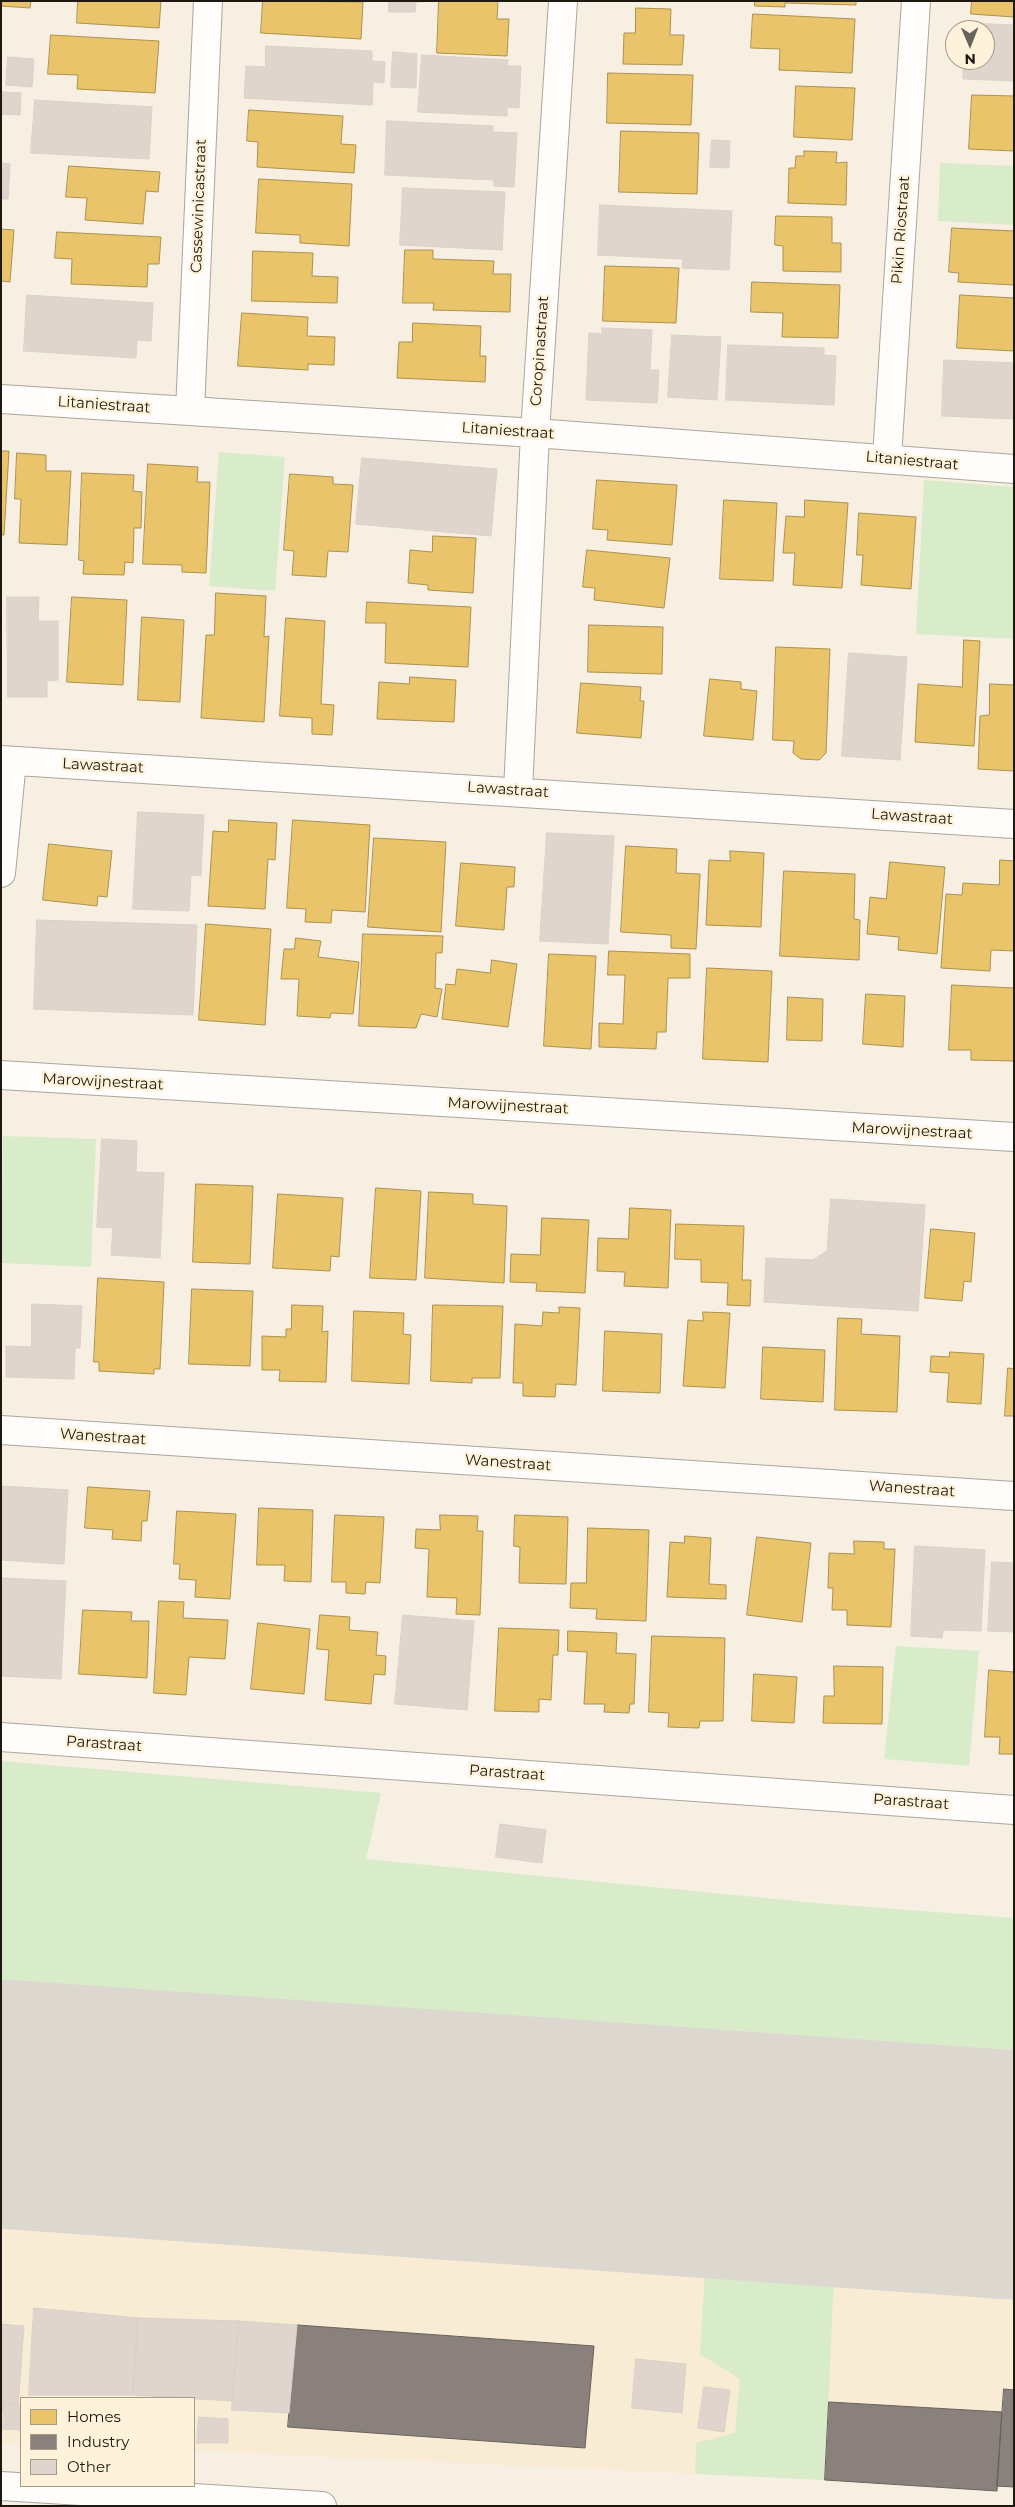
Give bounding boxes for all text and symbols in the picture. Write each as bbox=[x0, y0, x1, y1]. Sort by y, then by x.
north arrow bbox=[945, 20, 995, 70]
text: N bbox=[964, 50, 976, 68]
street label: Cassewinicastraat bbox=[188, 139, 210, 273]
street label: Pikin Riostraat bbox=[888, 175, 914, 285]
street label: Coropinastraat bbox=[527, 295, 553, 407]
street label: Litaniestraat bbox=[57, 393, 151, 417]
street label: Litaniestraat bbox=[461, 419, 555, 443]
street label: Litaniestraat bbox=[865, 448, 959, 474]
street label: Lawastraat bbox=[62, 755, 144, 777]
street label: Lawastraat bbox=[467, 778, 549, 802]
street label: Lawastraat bbox=[871, 805, 953, 829]
street label: Marowijnestraat bbox=[42, 1070, 164, 1094]
street label: Marowijnestraat bbox=[447, 1094, 569, 1118]
street label: Marowijnestraat bbox=[851, 1119, 973, 1143]
street label: Wanestraat bbox=[59, 1425, 147, 1449]
street label: Wanestraat bbox=[464, 1451, 552, 1475]
street label: Wanestraat bbox=[868, 1477, 956, 1501]
street label: Parastraat bbox=[65, 1732, 143, 1756]
street label: Parastraat bbox=[468, 1761, 546, 1785]
street label: Parastraat bbox=[872, 1790, 950, 1814]
legend bbox=[20, 2397, 195, 2487]
text: Homes bbox=[67, 2407, 121, 2426]
text: Industry bbox=[67, 2432, 129, 2451]
text: Other bbox=[67, 2457, 111, 2476]

